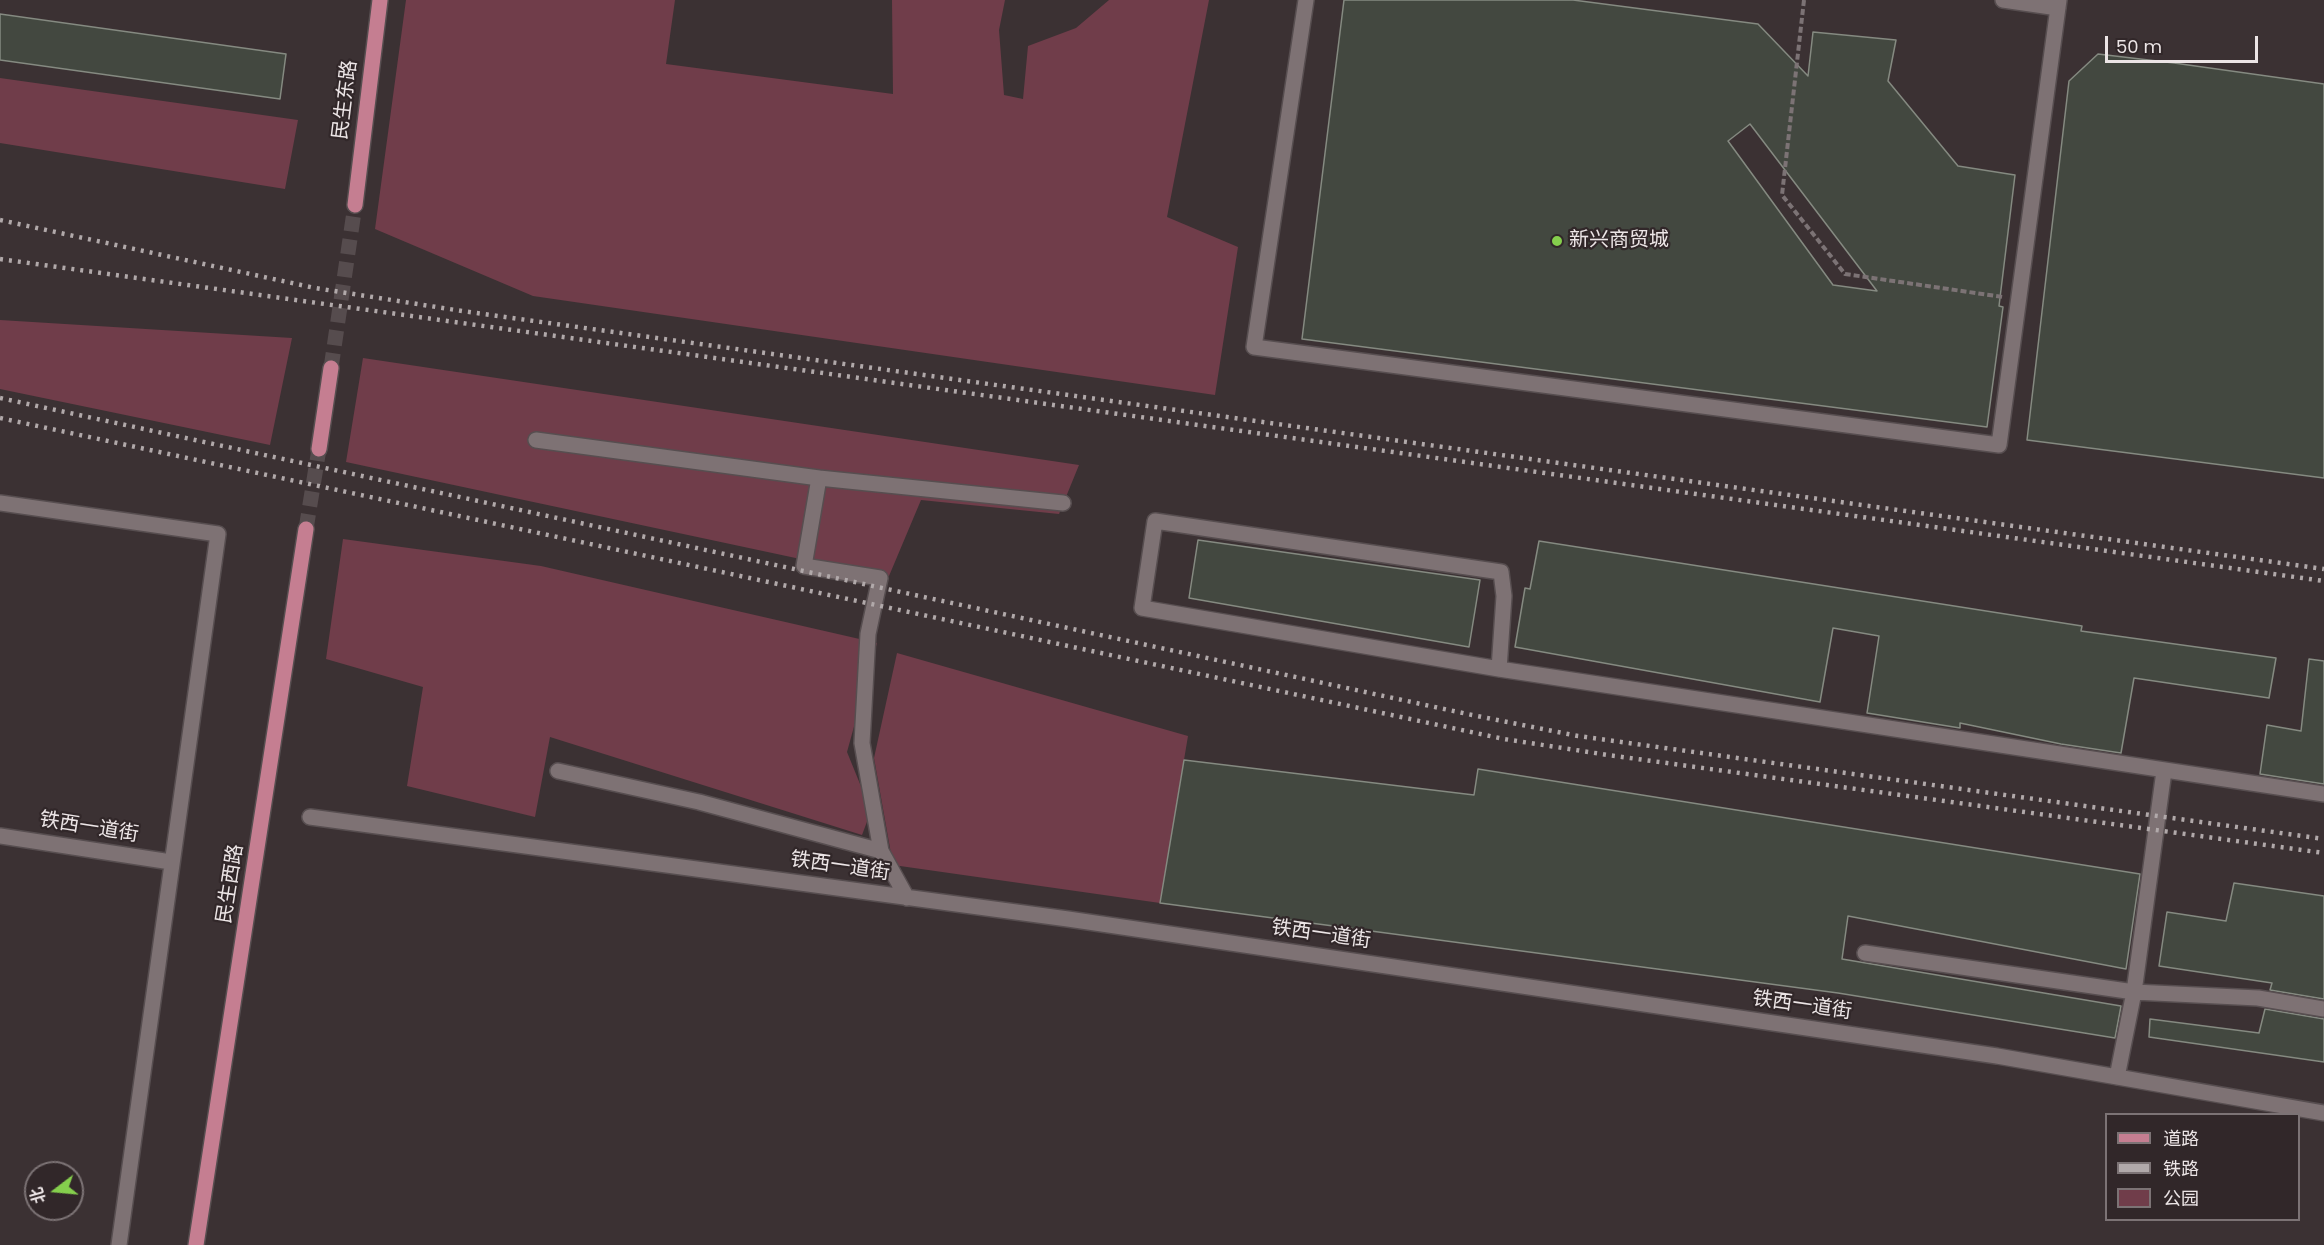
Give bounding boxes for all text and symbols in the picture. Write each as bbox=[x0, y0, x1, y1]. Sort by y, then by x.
scale bar bbox=[2108, 24, 2261, 62]
text: 50 m bbox=[2116, 34, 2162, 59]
street label: 民生东路 bbox=[329, 59, 363, 141]
place label: 新兴商贸城 bbox=[1569, 229, 1669, 253]
marker: 新兴商贸城 bbox=[1550, 234, 1564, 248]
street label: 铁西一道街 bbox=[38, 808, 140, 848]
street label: 民生西路 bbox=[213, 843, 249, 925]
street label: 铁西一道街 bbox=[789, 848, 891, 886]
street label: 铁西一道街 bbox=[1270, 916, 1372, 954]
street label: 铁西一道街 bbox=[1751, 987, 1853, 1025]
legend bbox=[2105, 1113, 2300, 1221]
text: 道路 bbox=[2163, 1126, 2199, 1151]
text: 铁路 bbox=[2163, 1156, 2199, 1181]
north arrow bbox=[24, 1161, 84, 1221]
text: 北 bbox=[25, 1185, 51, 1206]
text: 公园 bbox=[2163, 1186, 2199, 1211]

